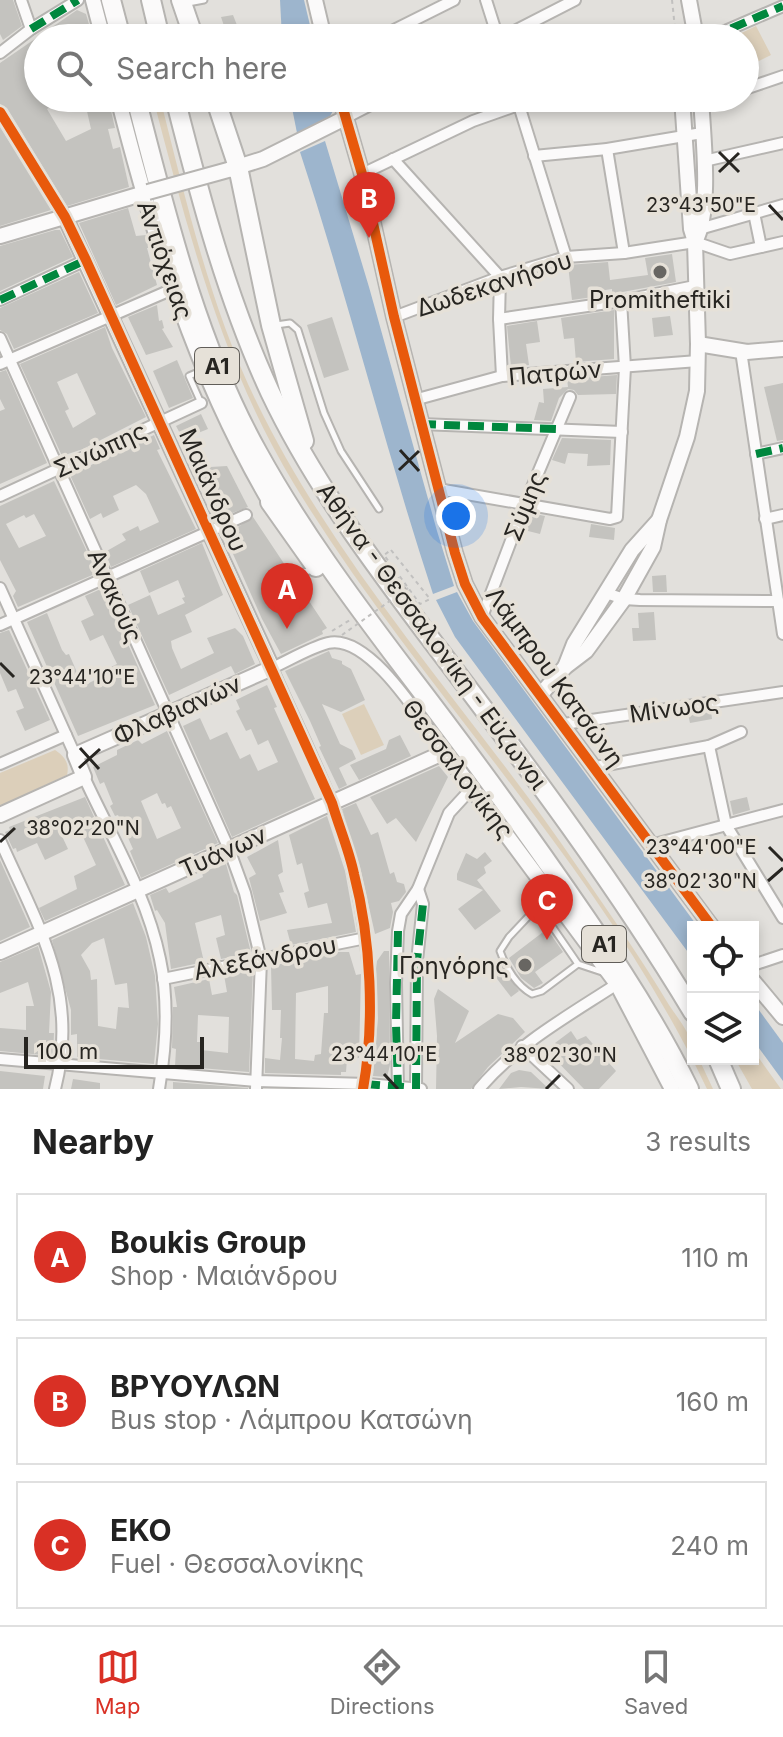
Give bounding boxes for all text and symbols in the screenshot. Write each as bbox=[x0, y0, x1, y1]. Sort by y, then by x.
search box bbox=[24, 24, 759, 112]
icon: search bbox=[52, 46, 96, 90]
text: Search here bbox=[116, 50, 288, 86]
pin: B bbox=[343, 172, 395, 238]
text: 23°43'50"E bbox=[646, 193, 756, 217]
street label: Αντιόχειας bbox=[131, 197, 199, 323]
street label: Δωδεκανήσου bbox=[413, 245, 575, 323]
marker: Promitheftiki bbox=[651, 263, 669, 281]
place label: Promitheftiki bbox=[589, 285, 731, 314]
road number: Α1 bbox=[195, 348, 239, 384]
street label: Πατρών bbox=[507, 354, 603, 392]
street label: Σινώπης bbox=[49, 416, 151, 484]
street label: Μαιάνδρου bbox=[173, 424, 253, 556]
street label: Σύμης bbox=[498, 467, 552, 545]
street label: Αθήνα - Θεσσαλονίκη - Εύζωνοι bbox=[311, 477, 553, 795]
your location bbox=[436, 496, 476, 536]
street label: Ανακούς bbox=[82, 545, 148, 647]
pin: A bbox=[261, 563, 313, 629]
street label: Λάμπρου Κατσώνη bbox=[480, 581, 630, 773]
text: 23°44'10"E bbox=[29, 665, 135, 689]
street label: Φλαβιανών bbox=[109, 669, 245, 751]
street label: Μίνωος bbox=[628, 687, 720, 729]
street label: Θεσσαλονίκης bbox=[396, 694, 520, 844]
text: 38°02'20"N bbox=[26, 816, 140, 840]
street label: Τυάνων bbox=[175, 820, 271, 884]
text: 23°44'00"E bbox=[646, 835, 756, 859]
text: 38°02'30"N bbox=[643, 869, 757, 893]
pin: C bbox=[521, 874, 573, 940]
map controls bbox=[687, 921, 759, 1065]
button: locate bbox=[687, 921, 759, 993]
road number: Α1 bbox=[582, 926, 626, 962]
street label: Αλεξάνδρου bbox=[191, 930, 339, 986]
place label: Γρηγόρης bbox=[399, 951, 509, 980]
marker: Γρηγόρης bbox=[516, 956, 534, 974]
button: layers bbox=[687, 993, 759, 1065]
scale bar bbox=[24, 1033, 204, 1069]
text: 100 m bbox=[36, 1038, 98, 1064]
text: 23°44'10"E bbox=[331, 1042, 437, 1066]
text: 38°02'30"N bbox=[503, 1043, 617, 1067]
text: Nearby bbox=[32, 1121, 154, 1162]
text: 3 results bbox=[645, 1126, 751, 1157]
text: Boukis Group bbox=[110, 1224, 306, 1260]
text: A bbox=[50, 1242, 70, 1273]
text: 110 m bbox=[681, 1242, 749, 1273]
text: Shop · Μαιάνδρου bbox=[110, 1260, 338, 1291]
text: ΒΡΥΟΥΛΩΝ bbox=[110, 1368, 280, 1404]
text: B bbox=[51, 1386, 69, 1417]
text: 160 m bbox=[676, 1386, 749, 1417]
text: Bus stop · Λάμπρου Κατσώνη bbox=[110, 1404, 473, 1435]
text: EKO bbox=[110, 1512, 172, 1548]
text: C bbox=[50, 1530, 70, 1561]
text: 240 m bbox=[670, 1530, 749, 1561]
text: Fuel · Θεσσαλονίκης bbox=[110, 1548, 364, 1579]
tab: Map bbox=[95, 1645, 140, 1719]
tab: Directions bbox=[330, 1645, 435, 1719]
tab: Saved bbox=[624, 1645, 688, 1719]

